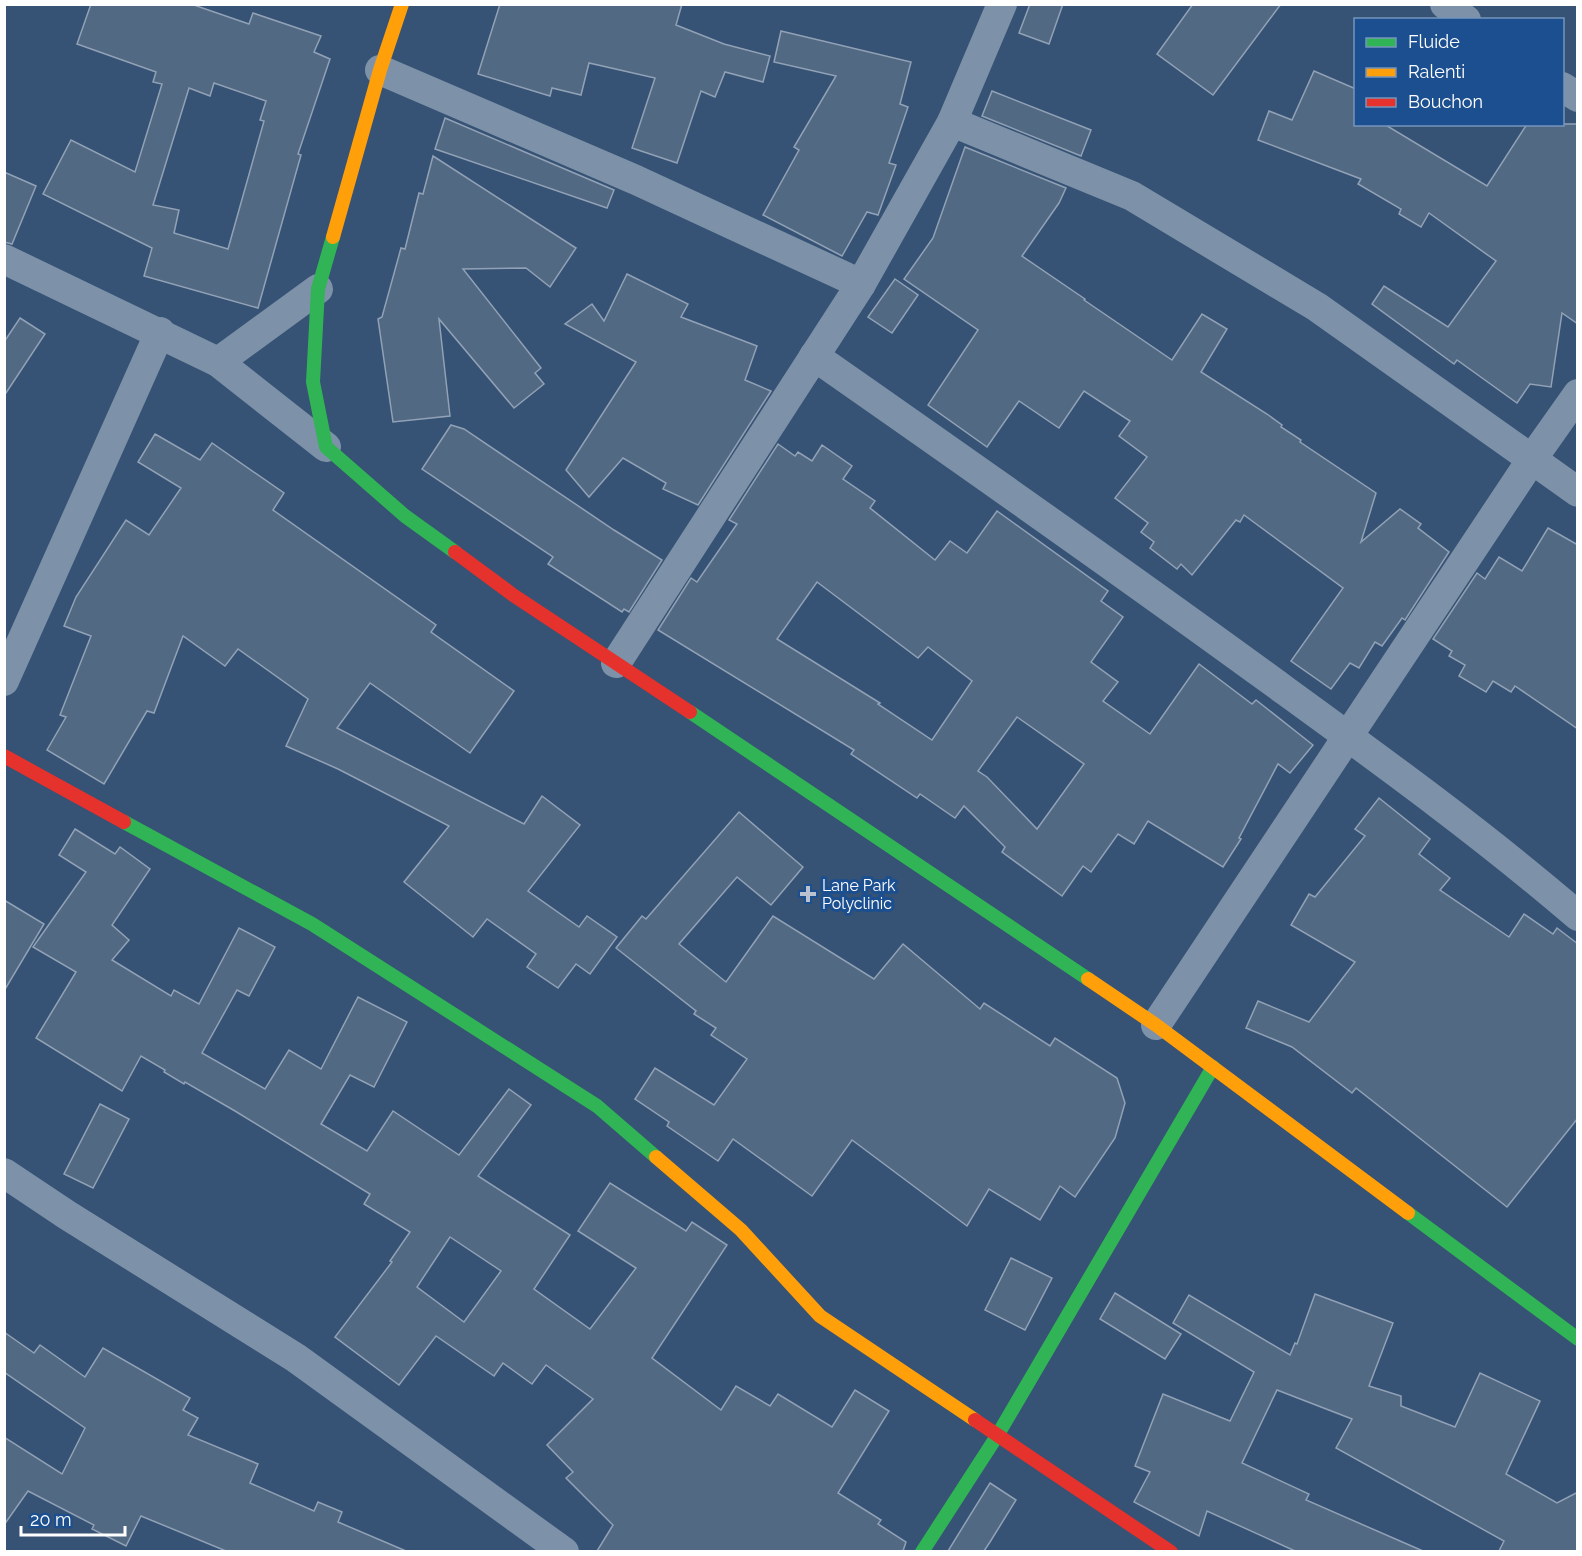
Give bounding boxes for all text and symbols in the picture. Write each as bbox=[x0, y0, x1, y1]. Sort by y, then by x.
legend bbox=[1354, 18, 1564, 126]
text: Fluide bbox=[1408, 31, 1460, 52]
text: Ralenti bbox=[1408, 61, 1465, 82]
text: Bouchon bbox=[1408, 91, 1483, 112]
place label: Lane Park Polyclinic bbox=[822, 876, 896, 913]
marker: Lane Park Polyclinic bbox=[799, 885, 817, 903]
scale bar bbox=[21, 1499, 124, 1537]
text: 20 m bbox=[30, 1509, 72, 1530]

